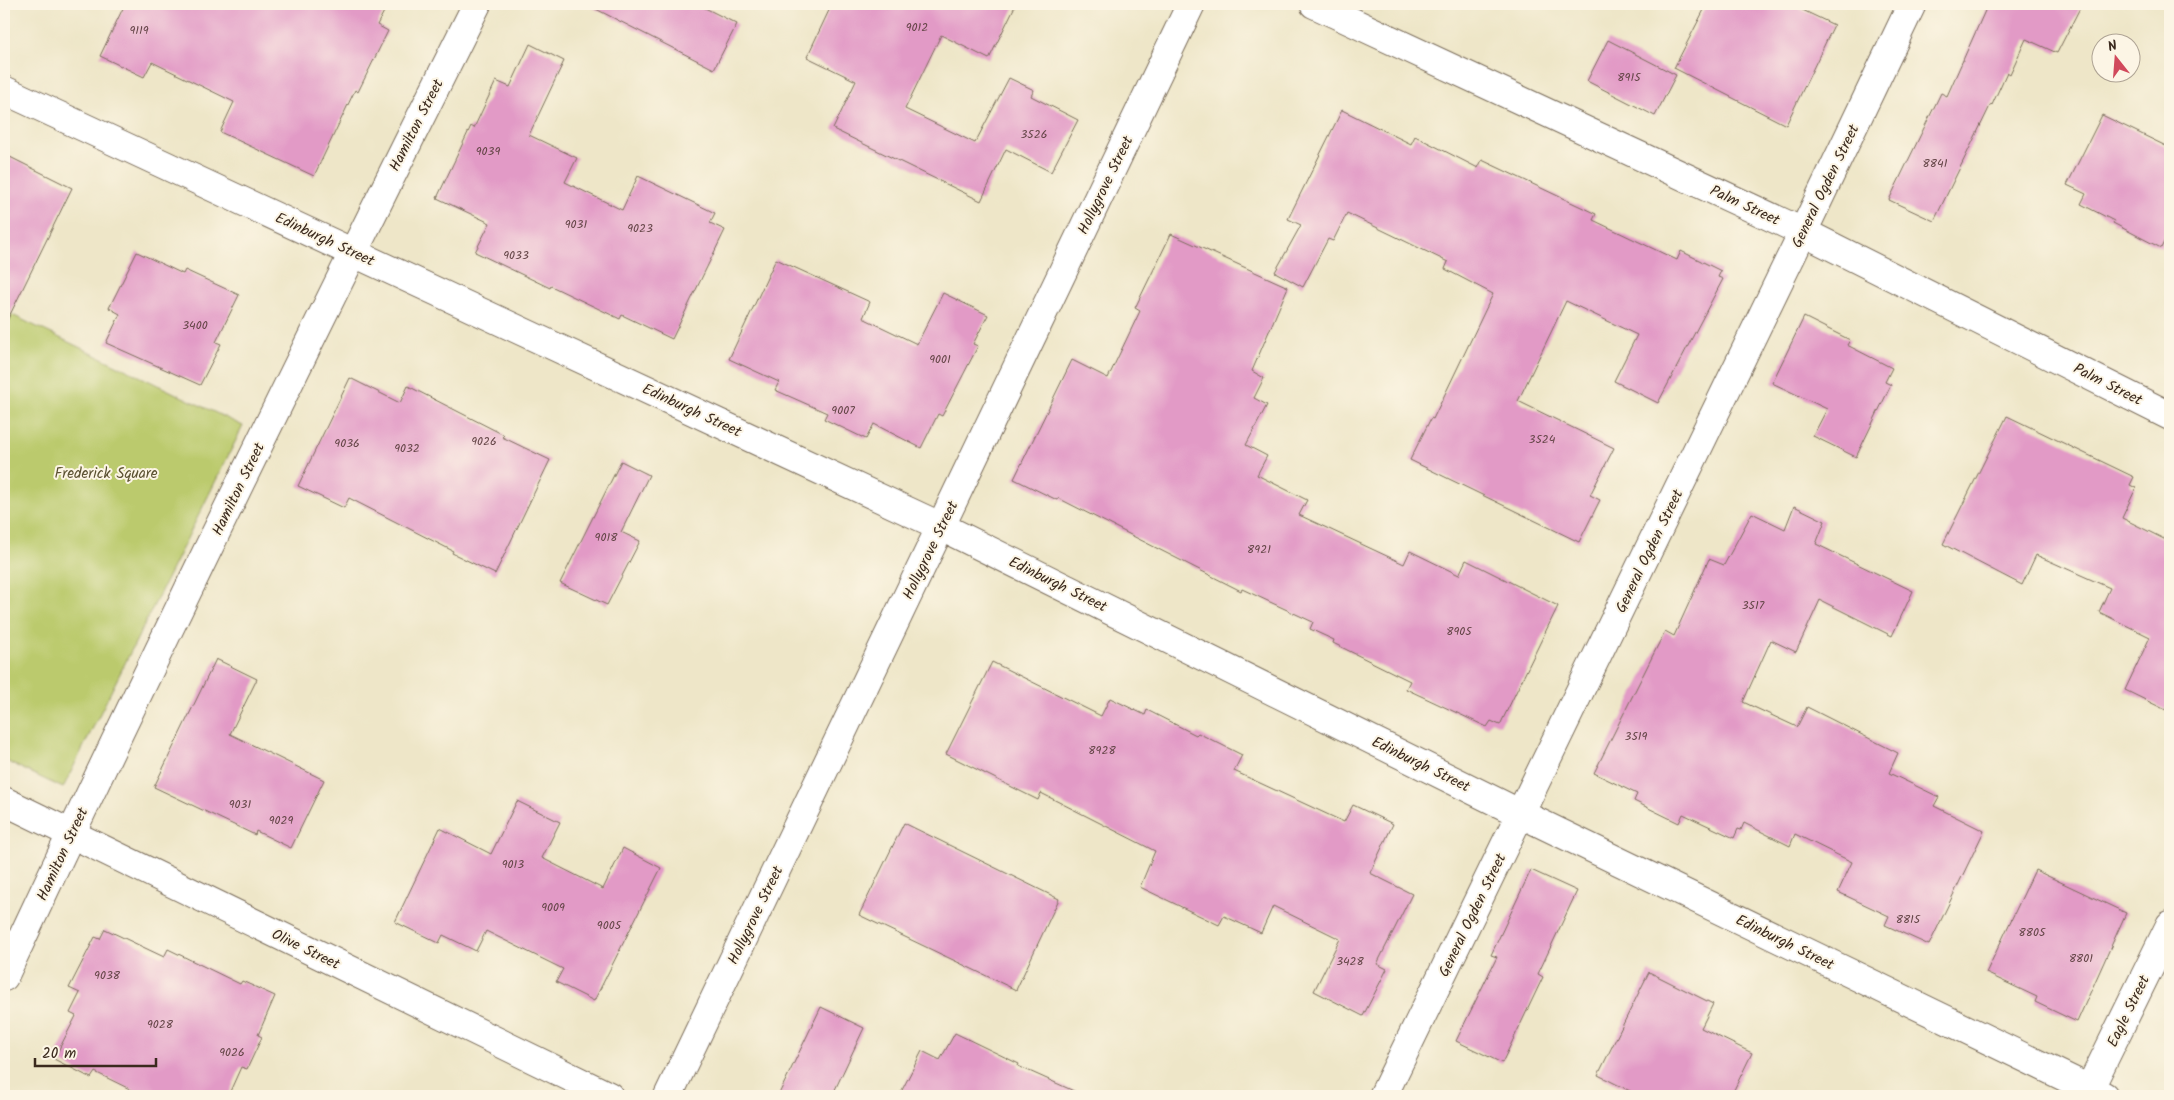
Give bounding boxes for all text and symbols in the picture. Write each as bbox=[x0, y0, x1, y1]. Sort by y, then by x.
house number: 9012 bbox=[906, 18, 928, 37]
house number: 9119 bbox=[129, 21, 149, 40]
north arrow bbox=[2092, 32, 2142, 82]
text: N bbox=[2105, 35, 2120, 58]
house number: 8915 bbox=[1617, 68, 1642, 87]
street label: Hamilton Street bbox=[383, 75, 451, 176]
street label: General Ogden Street bbox=[1786, 120, 1866, 252]
house number: 3526 bbox=[1021, 125, 1047, 144]
street label: Hollygrove Street bbox=[1072, 132, 1140, 239]
house number: 9039 bbox=[476, 142, 500, 161]
house number: 8841 bbox=[1923, 154, 1948, 173]
street label: Palm Street bbox=[1706, 179, 1784, 233]
street label: Edinburgh Street bbox=[271, 206, 378, 273]
house number: 9031 bbox=[565, 215, 587, 234]
house number: 9023 bbox=[627, 219, 653, 238]
house number: 9033 bbox=[503, 246, 529, 265]
house number: 3400 bbox=[182, 316, 208, 335]
house number: 9001 bbox=[929, 350, 951, 369]
street label: Palm Street bbox=[2069, 357, 2147, 413]
street label: Edinburgh Street bbox=[638, 377, 745, 444]
house number: 9007 bbox=[831, 401, 855, 420]
house number: 3524 bbox=[1529, 430, 1556, 449]
house number: 9026 bbox=[471, 432, 497, 451]
house number: 9036 bbox=[334, 434, 360, 453]
street label: Hamilton Street bbox=[206, 439, 272, 540]
house number: 9032 bbox=[394, 439, 420, 458]
park label: Frederick Square bbox=[54, 462, 158, 486]
street label: General Ogden Street bbox=[1610, 485, 1690, 617]
street label: Hollygrove Street bbox=[897, 497, 965, 604]
house number: 9018 bbox=[595, 528, 618, 547]
house number: 8921 bbox=[1247, 540, 1271, 559]
street label: Edinburgh Street bbox=[1004, 551, 1111, 619]
house number: 3517 bbox=[1742, 596, 1765, 615]
house number: 8905 bbox=[1446, 622, 1473, 641]
house number: 3519 bbox=[1625, 727, 1648, 746]
street label: Edinburgh Street bbox=[1367, 731, 1474, 799]
house number: 8928 bbox=[1088, 741, 1116, 760]
house number: 9031 bbox=[229, 795, 251, 814]
street label: Hamilton Street bbox=[31, 803, 95, 905]
house number: 9029 bbox=[269, 811, 293, 830]
street label: General Ogden Street bbox=[1433, 849, 1513, 981]
house number: 9013 bbox=[502, 855, 524, 874]
street label: Hollygrove Street bbox=[722, 862, 790, 969]
house number: 9009 bbox=[541, 898, 565, 917]
street label: Edinburgh Street bbox=[1731, 909, 1838, 977]
house number: 8815 bbox=[1896, 910, 1922, 929]
house number: 9005 bbox=[597, 916, 623, 935]
street label: Olive Street bbox=[267, 923, 344, 977]
house number: 8805 bbox=[2019, 923, 2047, 942]
house number: 8801 bbox=[2069, 949, 2093, 968]
house number: 3428 bbox=[1336, 952, 1365, 971]
house number: 9038 bbox=[94, 966, 121, 985]
street label: Eagle Street bbox=[2101, 971, 2157, 1051]
house number: 9028 bbox=[147, 1015, 174, 1034]
scale bar bbox=[35, 1035, 156, 1067]
text: 20 m bbox=[42, 1042, 76, 1066]
house number: 9026 bbox=[219, 1043, 245, 1062]

